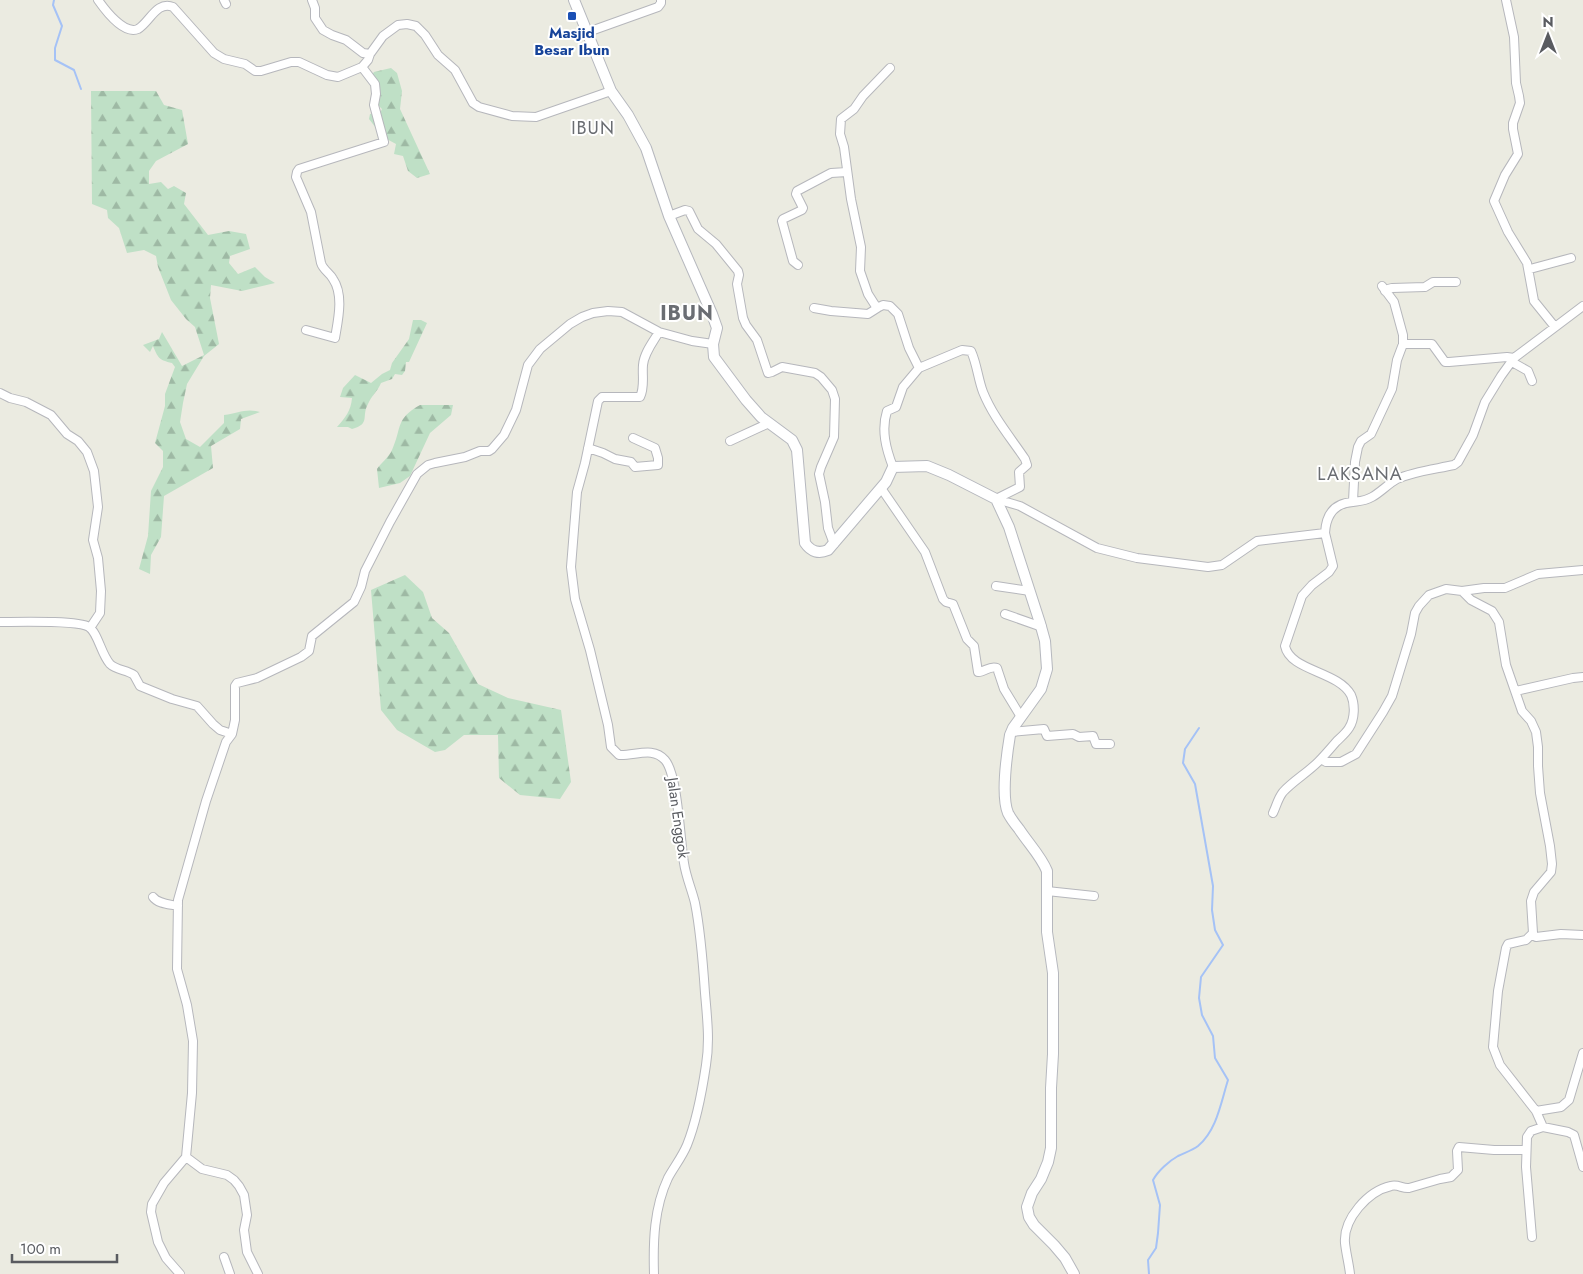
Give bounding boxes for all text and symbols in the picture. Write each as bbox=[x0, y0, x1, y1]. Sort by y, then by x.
marker: Masjid Besar Ibun bbox=[566, 10, 578, 22]
north arrow bbox=[1523, 10, 1573, 60]
text: N bbox=[1542, 12, 1554, 32]
place label: Masjid Besar Ibun bbox=[534, 22, 610, 61]
district label: IBUN bbox=[571, 115, 615, 141]
district label: IBUN bbox=[660, 299, 714, 328]
district label: LAKSANA bbox=[1317, 461, 1403, 487]
street label: Jalan Enggok bbox=[661, 774, 695, 860]
scale bar bbox=[12, 1232, 118, 1264]
text: 100 m bbox=[20, 1238, 61, 1260]

